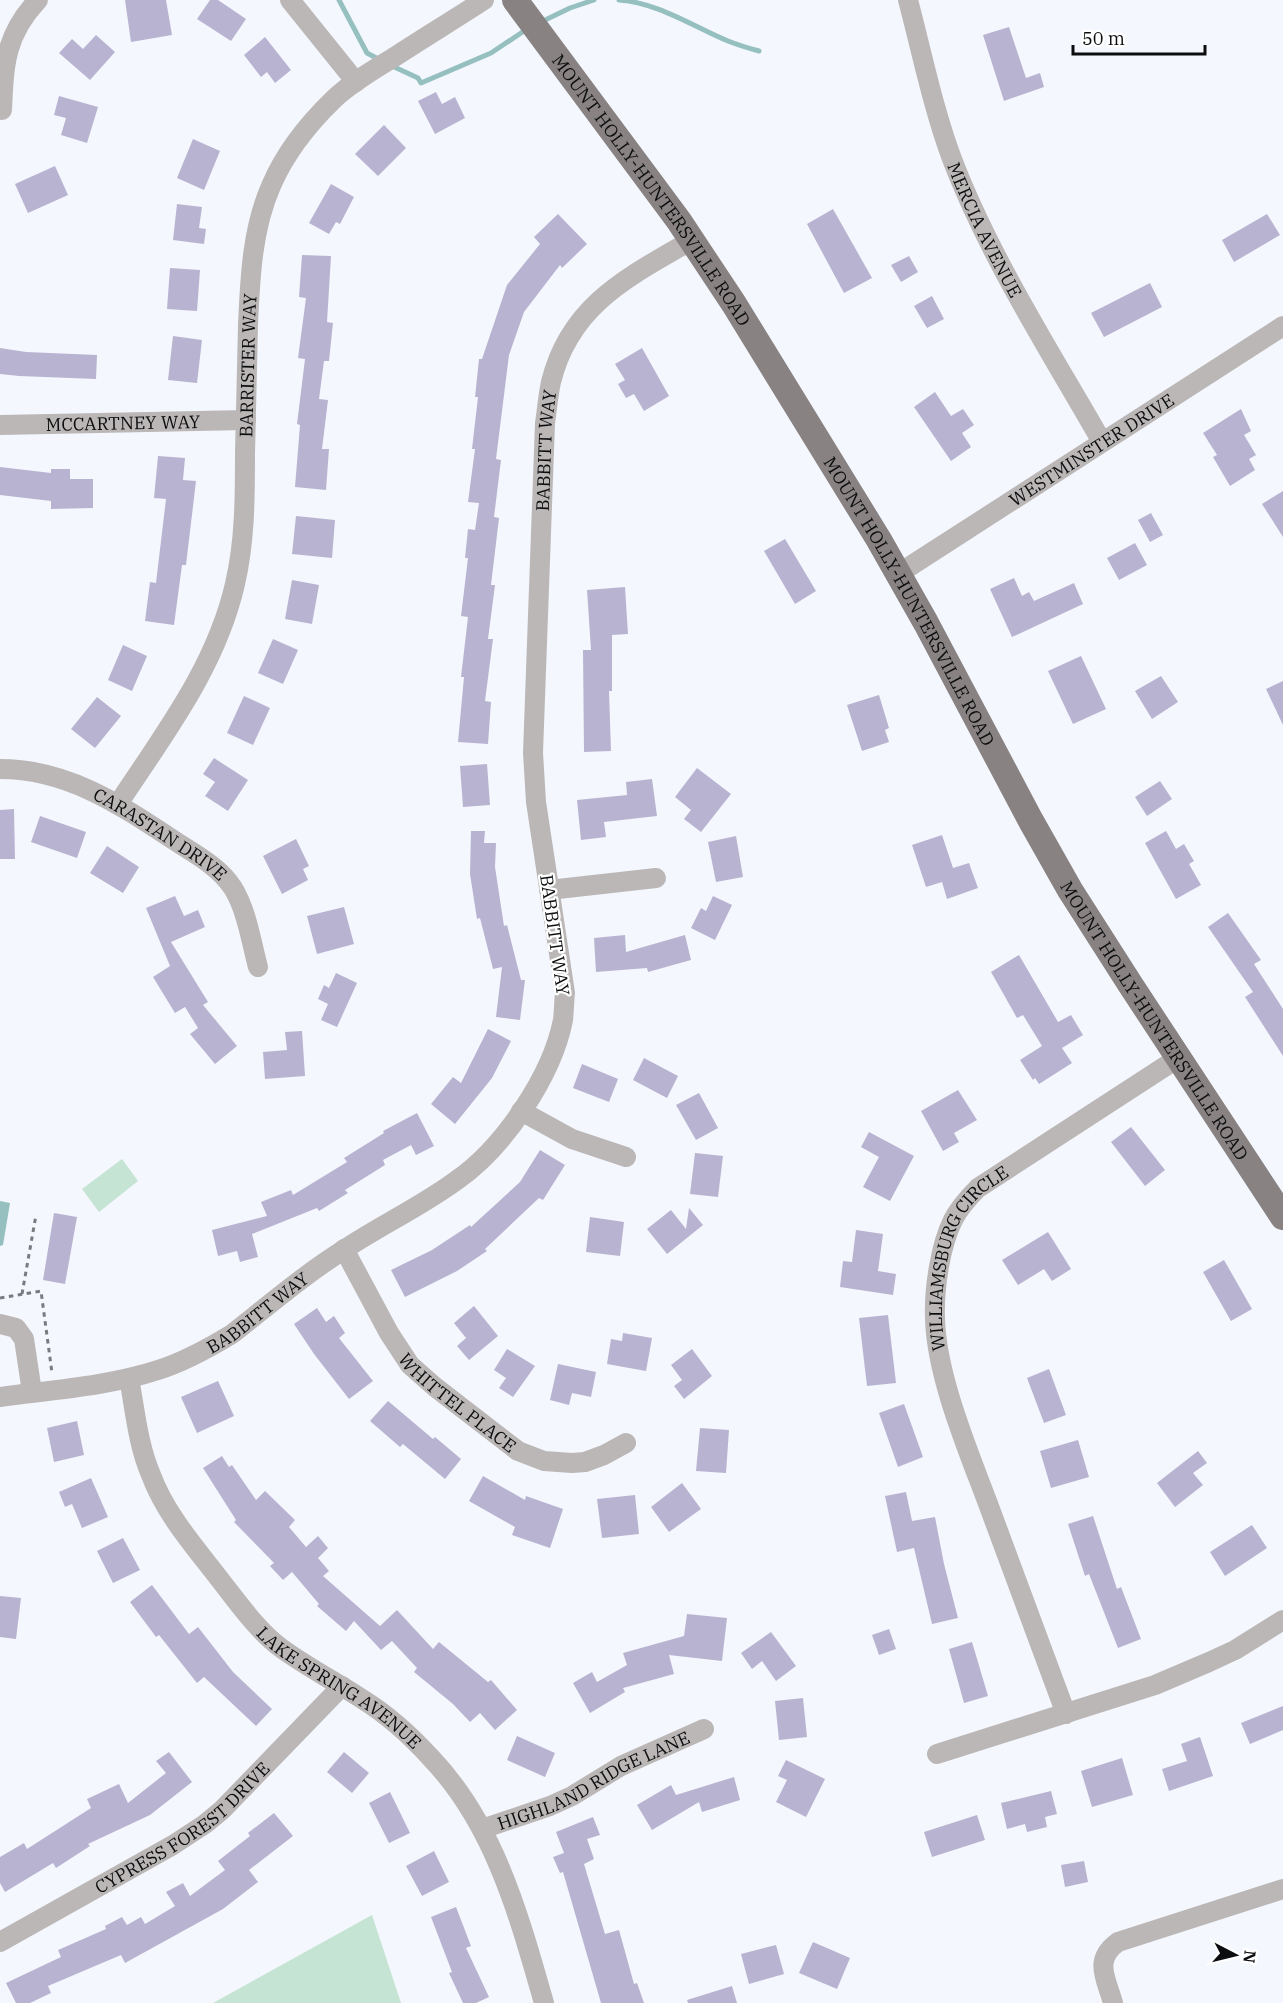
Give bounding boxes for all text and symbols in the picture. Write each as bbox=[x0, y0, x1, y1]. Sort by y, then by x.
scale bar bbox=[1073, 18, 1205, 56]
text: 50 m bbox=[1082, 27, 1125, 50]
street label: MOUNT HOLLY-HUNTERSVILLE ROAD bbox=[547, 49, 756, 330]
street label: MERCIA AVENUE bbox=[943, 159, 1028, 301]
street label: BARRISTER WAY bbox=[234, 292, 261, 438]
street label: BABBITT WAY bbox=[530, 387, 561, 512]
street label: WESTMINSTER DRIVE bbox=[1005, 388, 1178, 511]
street label: MCCARTNEY WAY bbox=[45, 409, 201, 436]
street label: MOUNT HOLLY-HUNTERSVILLE ROAD bbox=[819, 452, 1000, 750]
street label: CARASTAN DRIVE bbox=[90, 782, 232, 885]
street label: BABBITT WAY bbox=[535, 873, 575, 998]
street label: MOUNT HOLLY-HUNTERSVILLE ROAD bbox=[1056, 877, 1254, 1164]
street label: WILLIAMSBURG CIRCLE bbox=[923, 1160, 1012, 1353]
street label: BABBITT WAY bbox=[202, 1266, 313, 1358]
street label: WHITTEL PLACE bbox=[394, 1348, 521, 1457]
street label: LAKE SPRING AVENUE bbox=[252, 1621, 427, 1753]
street label: HIGHLAND RIDGE LANE bbox=[494, 1725, 693, 1835]
street label: CYPRESS FOREST DRIVE bbox=[91, 1757, 274, 1898]
north arrow bbox=[1205, 1925, 1265, 1985]
text: N bbox=[1239, 1949, 1261, 1964]

